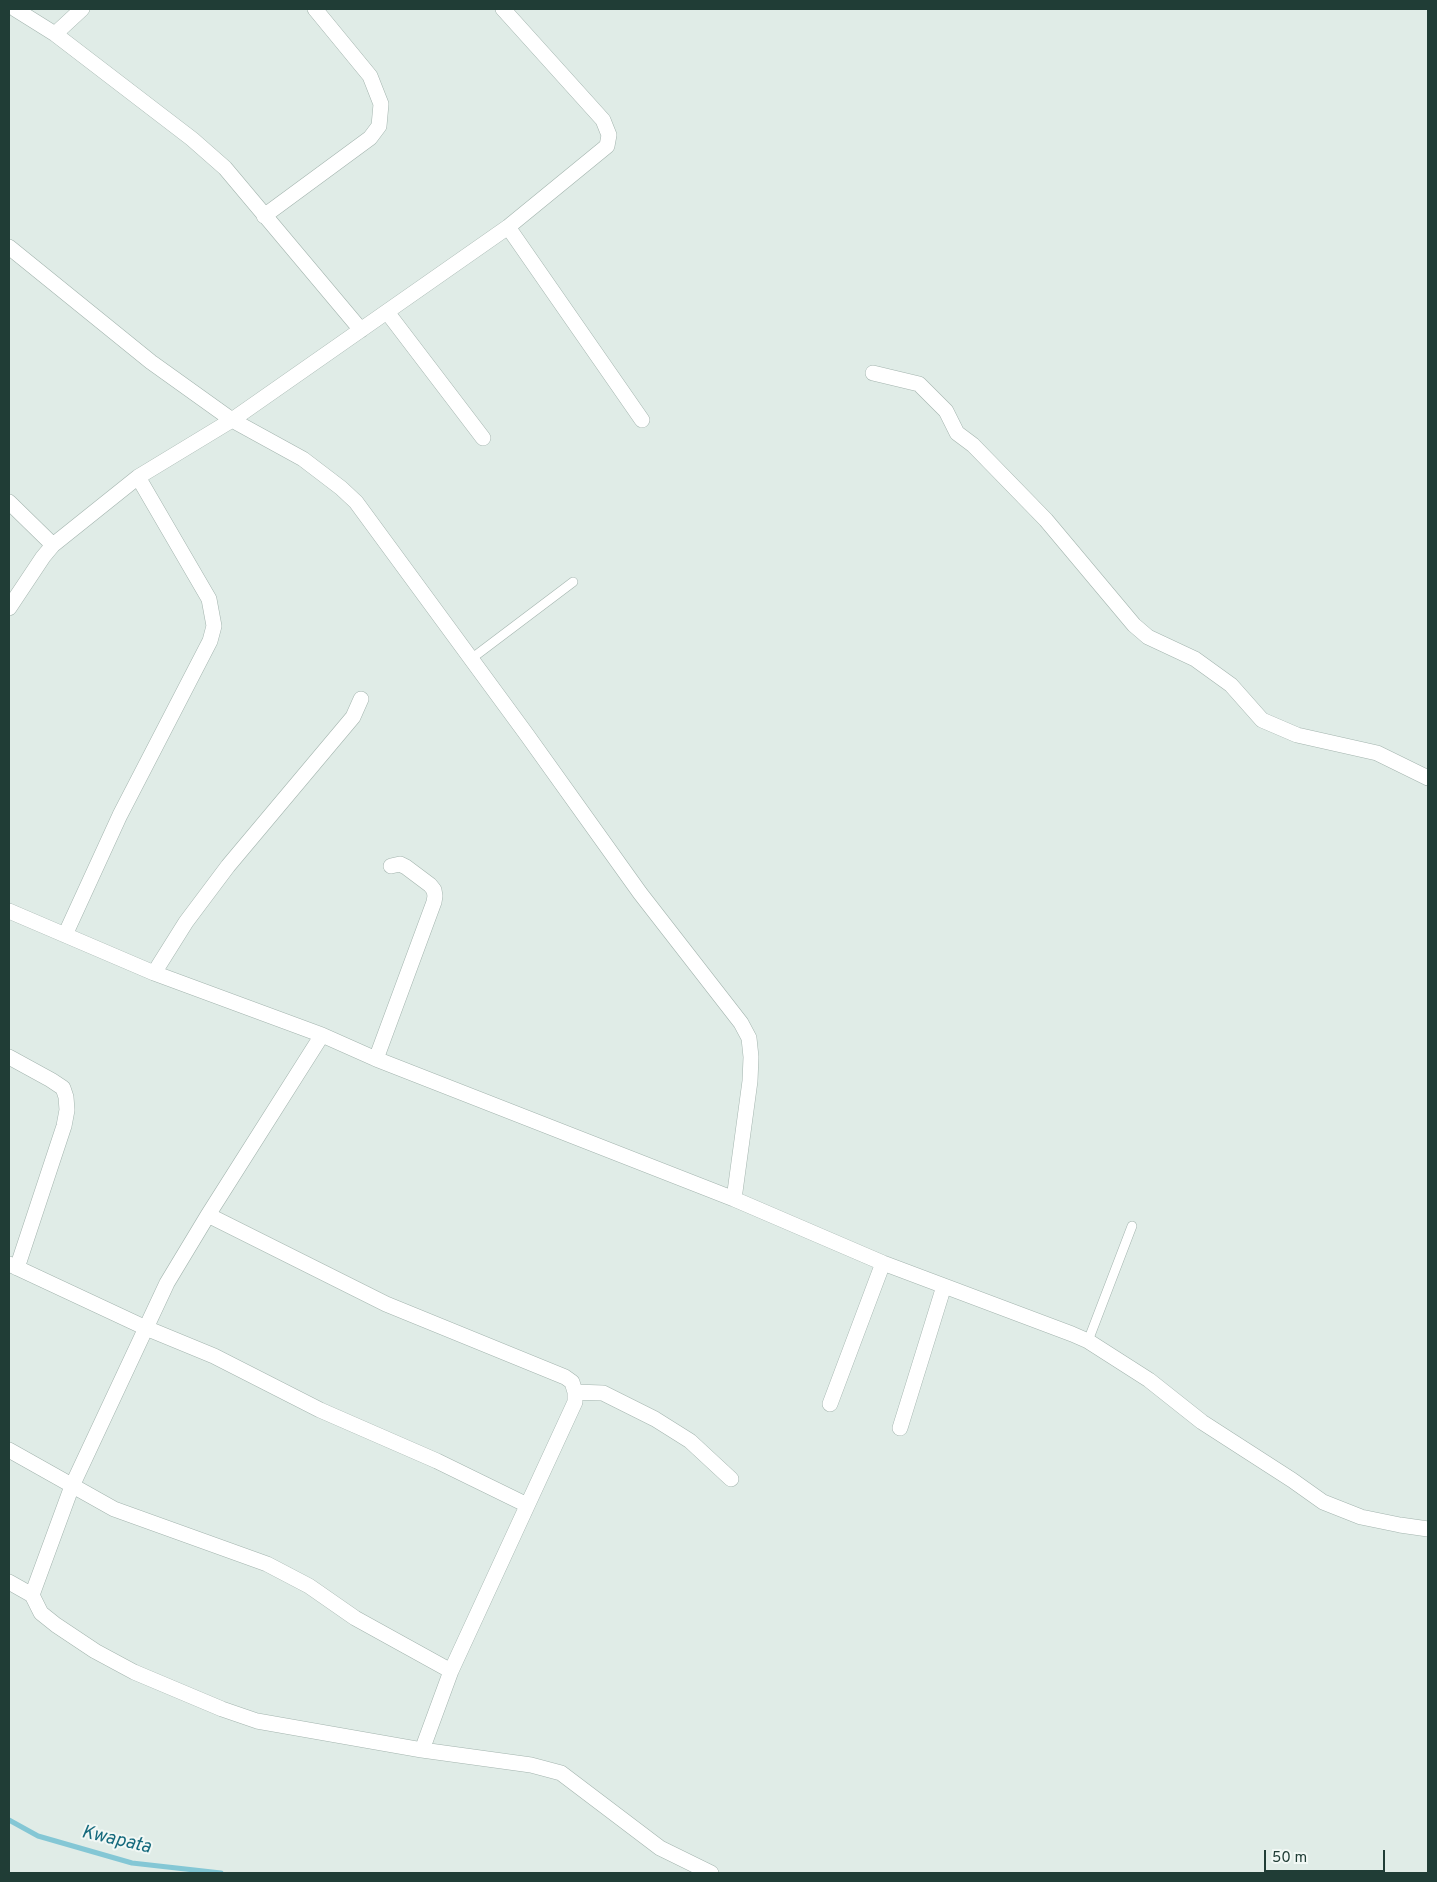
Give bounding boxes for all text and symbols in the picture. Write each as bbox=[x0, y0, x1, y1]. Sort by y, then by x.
water label: Kwapata bbox=[79, 1822, 153, 1860]
scale bar bbox=[1267, 1840, 1388, 1872]
text: 50 m bbox=[1272, 1849, 1307, 1868]

